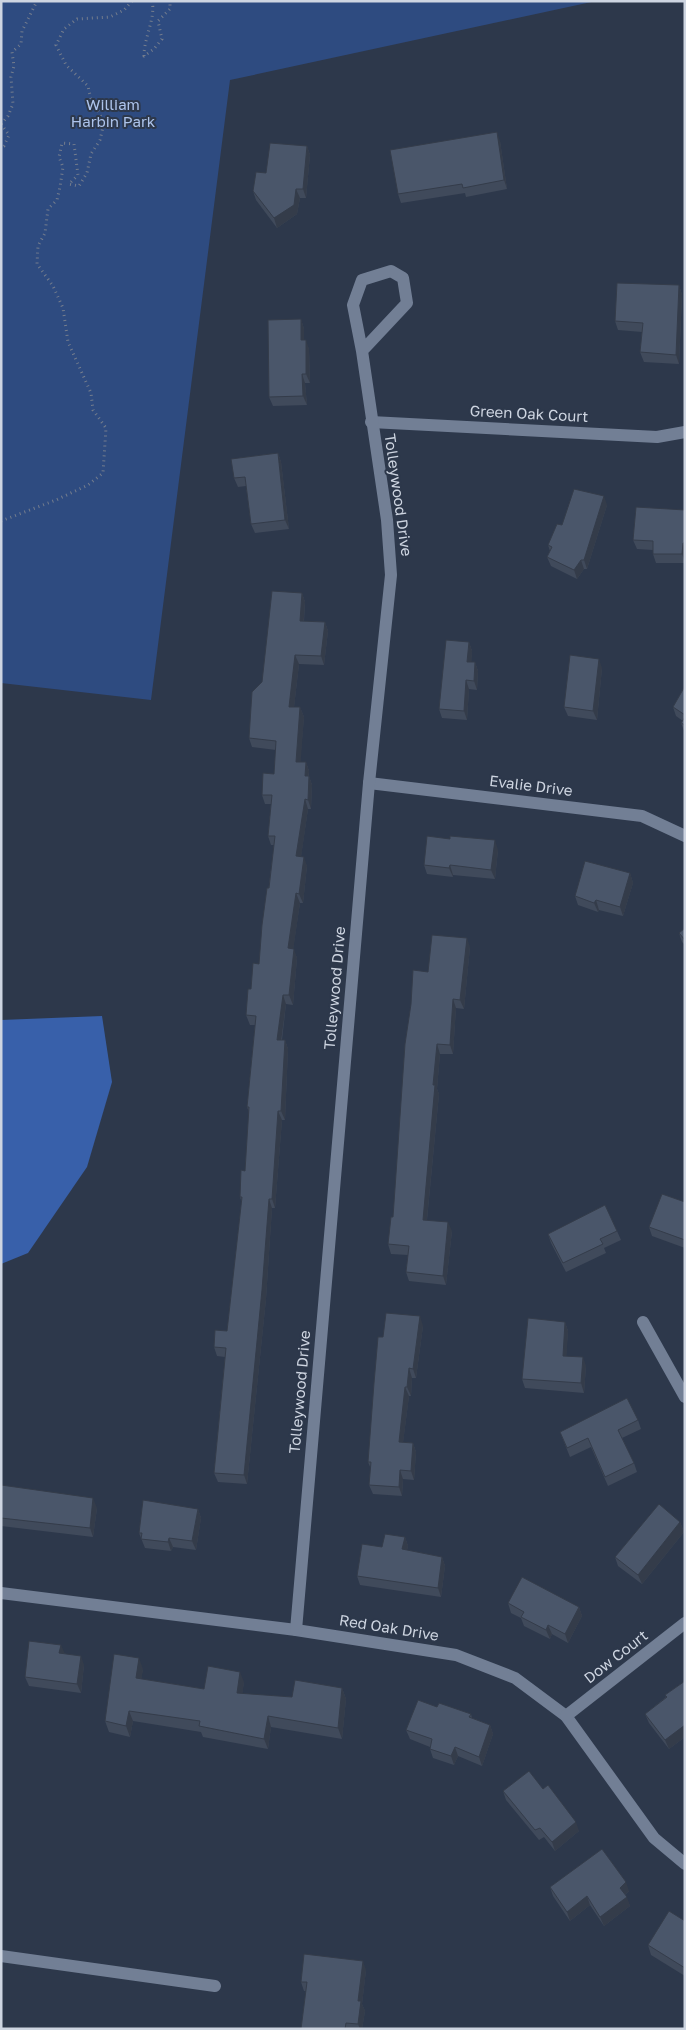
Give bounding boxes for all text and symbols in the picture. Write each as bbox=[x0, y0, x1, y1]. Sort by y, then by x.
park label: William Harbin Park bbox=[71, 95, 156, 130]
street label: Green Oak Court bbox=[469, 401, 589, 425]
street label: Tolleywood Drive bbox=[381, 432, 417, 558]
street label: Evalie Drive bbox=[488, 771, 574, 799]
street label: Tolleywood Drive bbox=[320, 925, 348, 1050]
street label: Tolleywood Drive bbox=[285, 1329, 313, 1454]
street label: Red Oak Drive bbox=[338, 1610, 441, 1644]
street label: Dow Court bbox=[580, 1626, 651, 1687]

